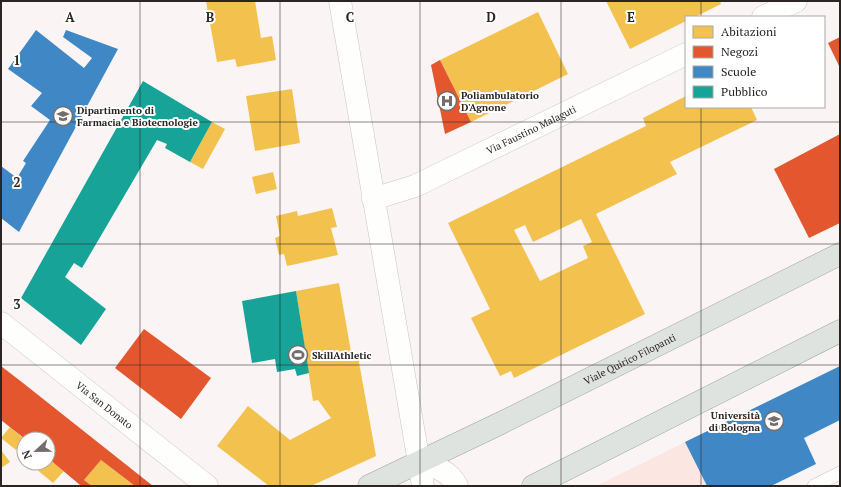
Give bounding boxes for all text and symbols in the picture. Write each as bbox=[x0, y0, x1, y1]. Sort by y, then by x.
text: A bbox=[65, 8, 75, 26]
text: B bbox=[206, 8, 214, 26]
text: C bbox=[346, 8, 354, 26]
text: D bbox=[486, 8, 496, 26]
text: E bbox=[627, 8, 635, 26]
legend bbox=[685, 16, 825, 108]
text: Abitazioni bbox=[721, 24, 777, 39]
text: Negozi bbox=[721, 44, 758, 59]
text: 1 bbox=[13, 51, 21, 69]
text: Scuole bbox=[721, 64, 756, 79]
text: Pubblico bbox=[721, 84, 768, 99]
place label: Poliambulatorio D'Agnone bbox=[461, 89, 539, 114]
hospital icon: Poliambulatorio D'Agnone bbox=[436, 90, 458, 112]
street label: Via Faustino Malaguti bbox=[484, 103, 578, 157]
place label: Dipartimento di Farmacia e Biotecnologie bbox=[77, 104, 198, 129]
school or university icon: Dipartimento di Farmacia e Biotecnologie bbox=[52, 105, 74, 127]
text: 2 bbox=[13, 173, 21, 191]
text: 3 bbox=[13, 295, 21, 313]
street label: Viale Quirico Filopanti bbox=[582, 331, 678, 388]
sports icon: SkillAthletic bbox=[287, 344, 309, 366]
place label: SkillAthletic bbox=[312, 349, 372, 362]
street label: Via San Donato bbox=[73, 379, 136, 432]
place label: Università di Bologna bbox=[709, 409, 760, 434]
school or university icon: Università di Bologna bbox=[763, 410, 785, 432]
north arrow bbox=[16, 431, 56, 471]
text: N bbox=[18, 448, 35, 461]

